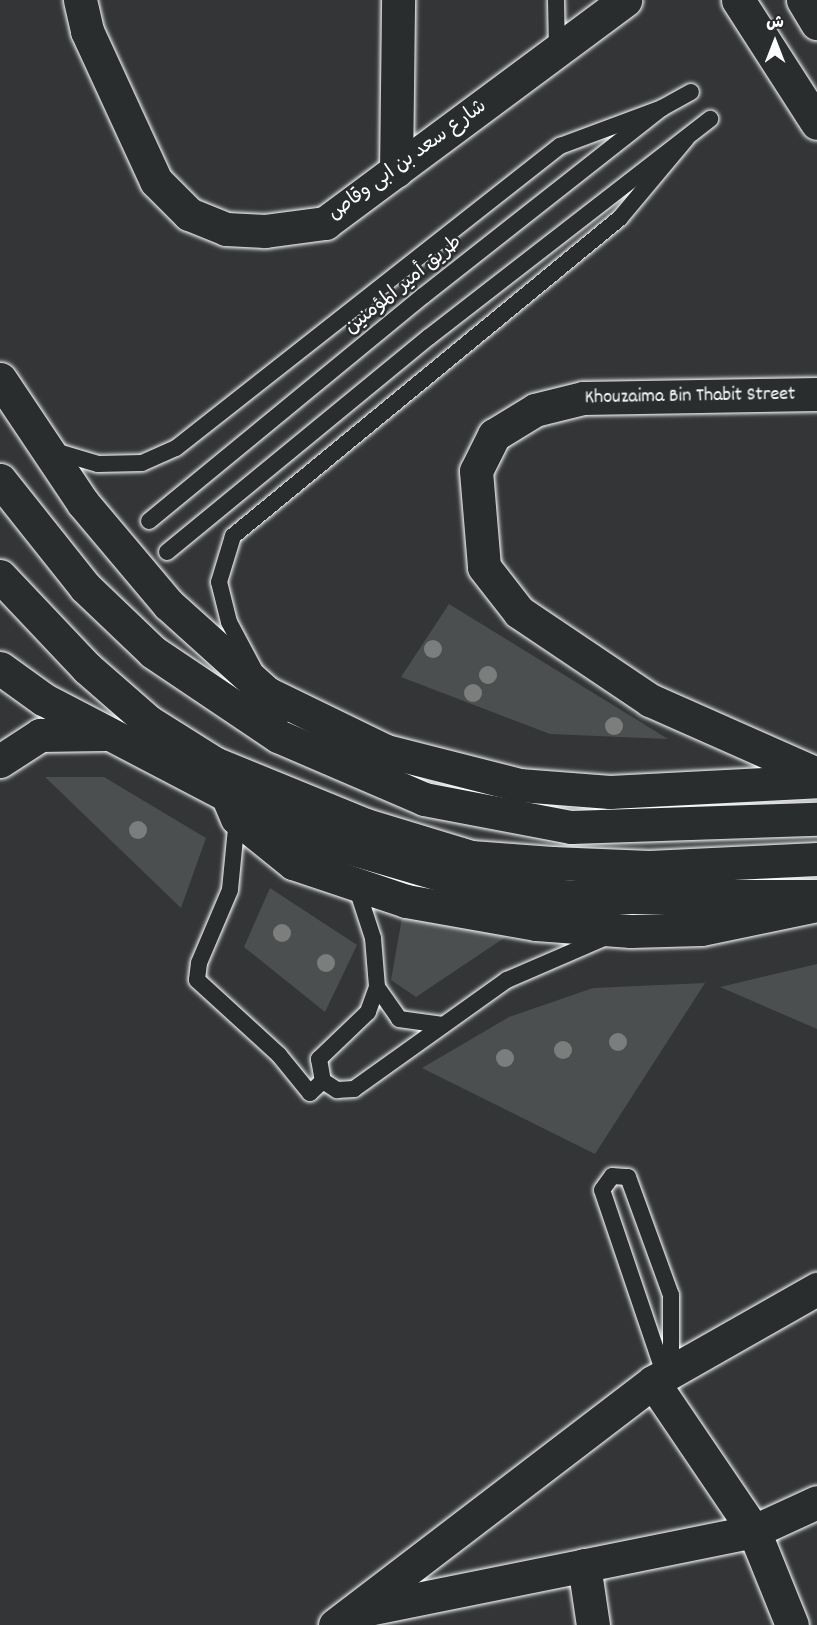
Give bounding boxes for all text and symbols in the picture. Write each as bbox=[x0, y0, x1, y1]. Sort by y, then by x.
north arrow bbox=[745, 12, 805, 72]
text: ش bbox=[766, 12, 784, 35]
street label: شارع سعد بن ابى وقاص bbox=[324, 95, 492, 227]
street label: طريق أمير المؤمنين bbox=[340, 231, 468, 341]
street label: Khouzaima Bin Thabit Street bbox=[584, 383, 796, 411]

